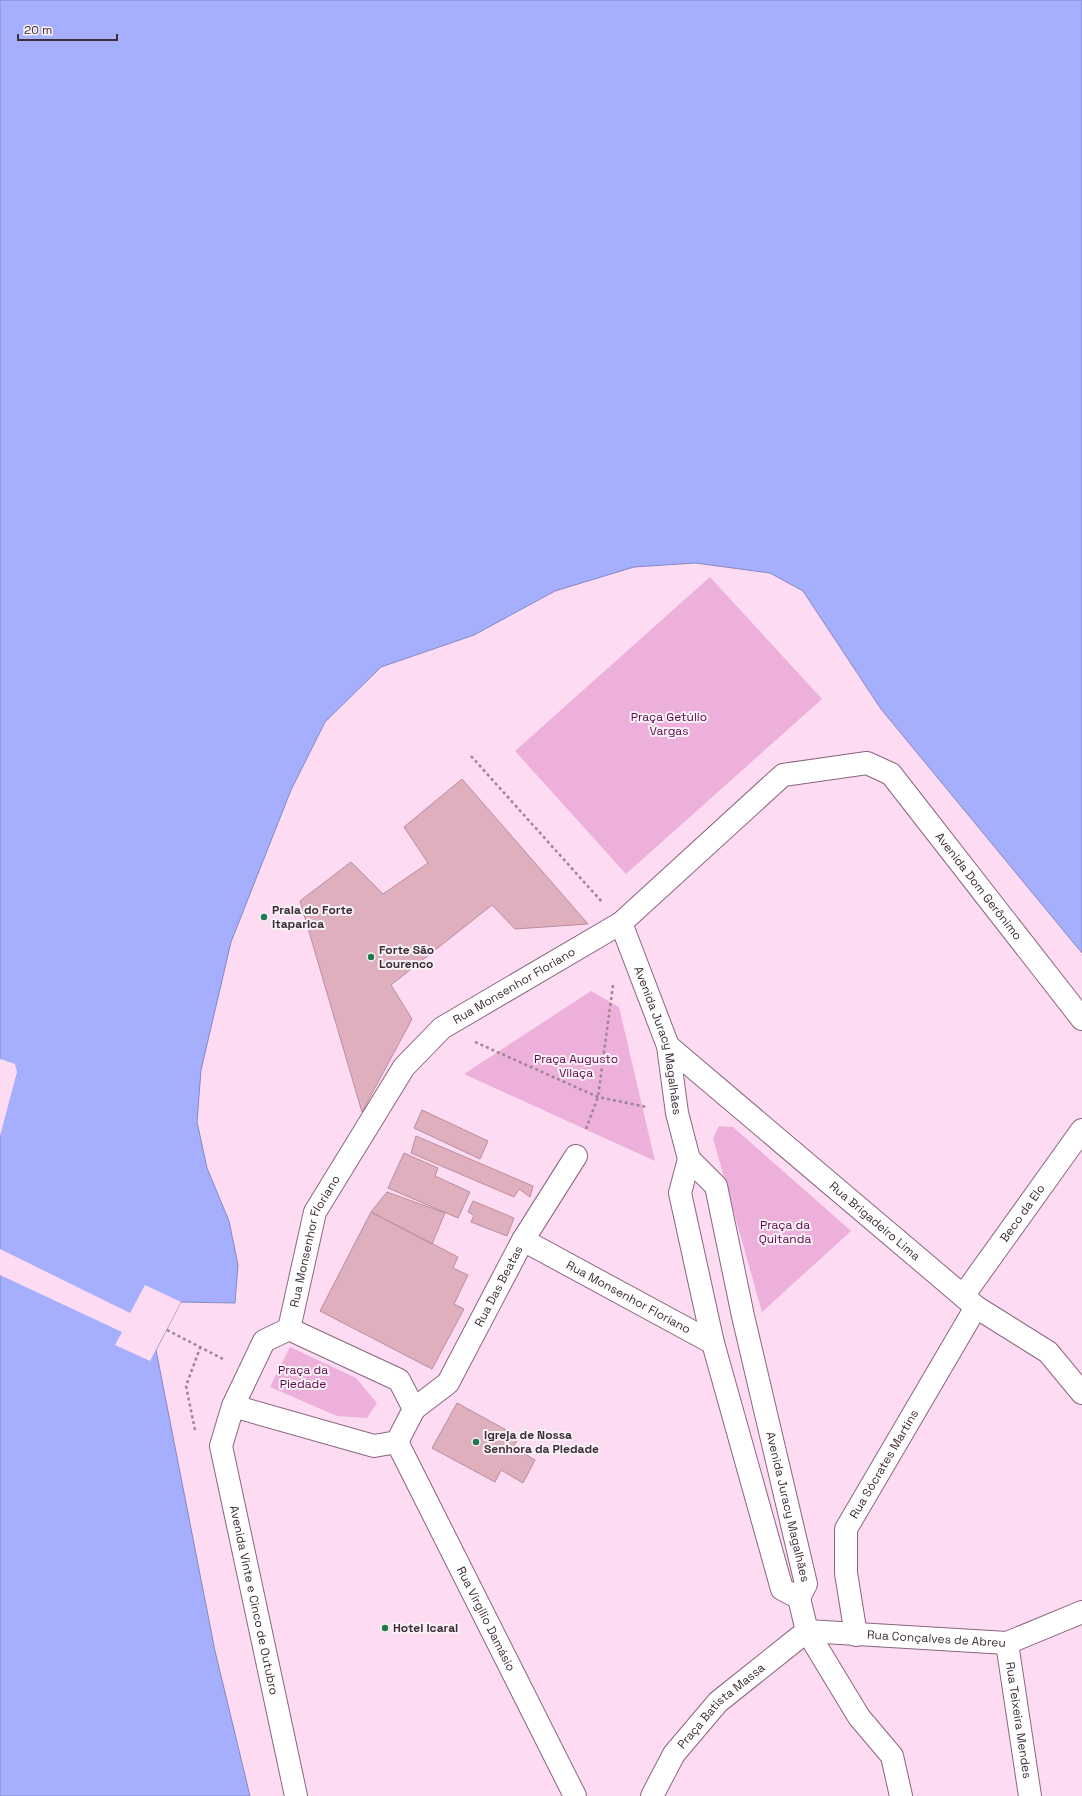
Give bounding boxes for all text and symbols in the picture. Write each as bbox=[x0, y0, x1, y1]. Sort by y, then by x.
scale bar bbox=[18, 16, 117, 42]
text: 20 m bbox=[24, 22, 52, 38]
park label: Praça Getúlio Vargas bbox=[631, 709, 707, 739]
street label: Avenida Dom Gerônimo bbox=[932, 829, 1026, 943]
place label: Praia do Forte Itaparica bbox=[272, 902, 353, 932]
marker: Praia do Forte Itaparica bbox=[259, 912, 269, 922]
place label: Forte São Lourenco bbox=[379, 942, 434, 972]
street label: Rua Monsenhor Floriano bbox=[450, 944, 578, 1028]
marker: Forte São Lourenco bbox=[366, 952, 376, 962]
street label: Avenida Juracy Magalhães bbox=[630, 964, 685, 1116]
park label: Praça Augusto Vilaça bbox=[534, 1051, 618, 1081]
street label: Rua Monsenhor Floriano bbox=[286, 1172, 344, 1309]
street label: Rua Brigadeiro Lima bbox=[826, 1178, 924, 1264]
street label: Beco da Elo bbox=[996, 1181, 1049, 1245]
park label: Praça da Quitanda bbox=[759, 1217, 811, 1247]
street label: Rua Das Beatas bbox=[471, 1243, 527, 1330]
street label: Rua Monsenhor Floriano bbox=[563, 1257, 694, 1337]
park label: Praça da Piedade bbox=[278, 1362, 328, 1392]
street label: Rua Sócrates Martins bbox=[846, 1407, 922, 1521]
place label: Igreja de Nossa Senhora da Piedade bbox=[484, 1427, 599, 1457]
street label: Avenida Juracy Magalhães bbox=[762, 1430, 813, 1584]
marker: Igreja de Nossa Senhora da Piedade bbox=[471, 1437, 481, 1447]
street label: Avenida Vinte e Cinco de Outubro bbox=[226, 1504, 282, 1696]
street label: Rua Virgilio Damásio bbox=[453, 1564, 519, 1674]
place label: Hotel Icarai bbox=[393, 1620, 458, 1636]
marker: Hotel Icarai bbox=[380, 1623, 390, 1633]
street label: Rua Conçalves de Abreu bbox=[866, 1627, 1006, 1651]
street label: Praça Batista Massa bbox=[674, 1660, 768, 1752]
street label: Rua Teixeira Mendes bbox=[1002, 1661, 1035, 1780]

